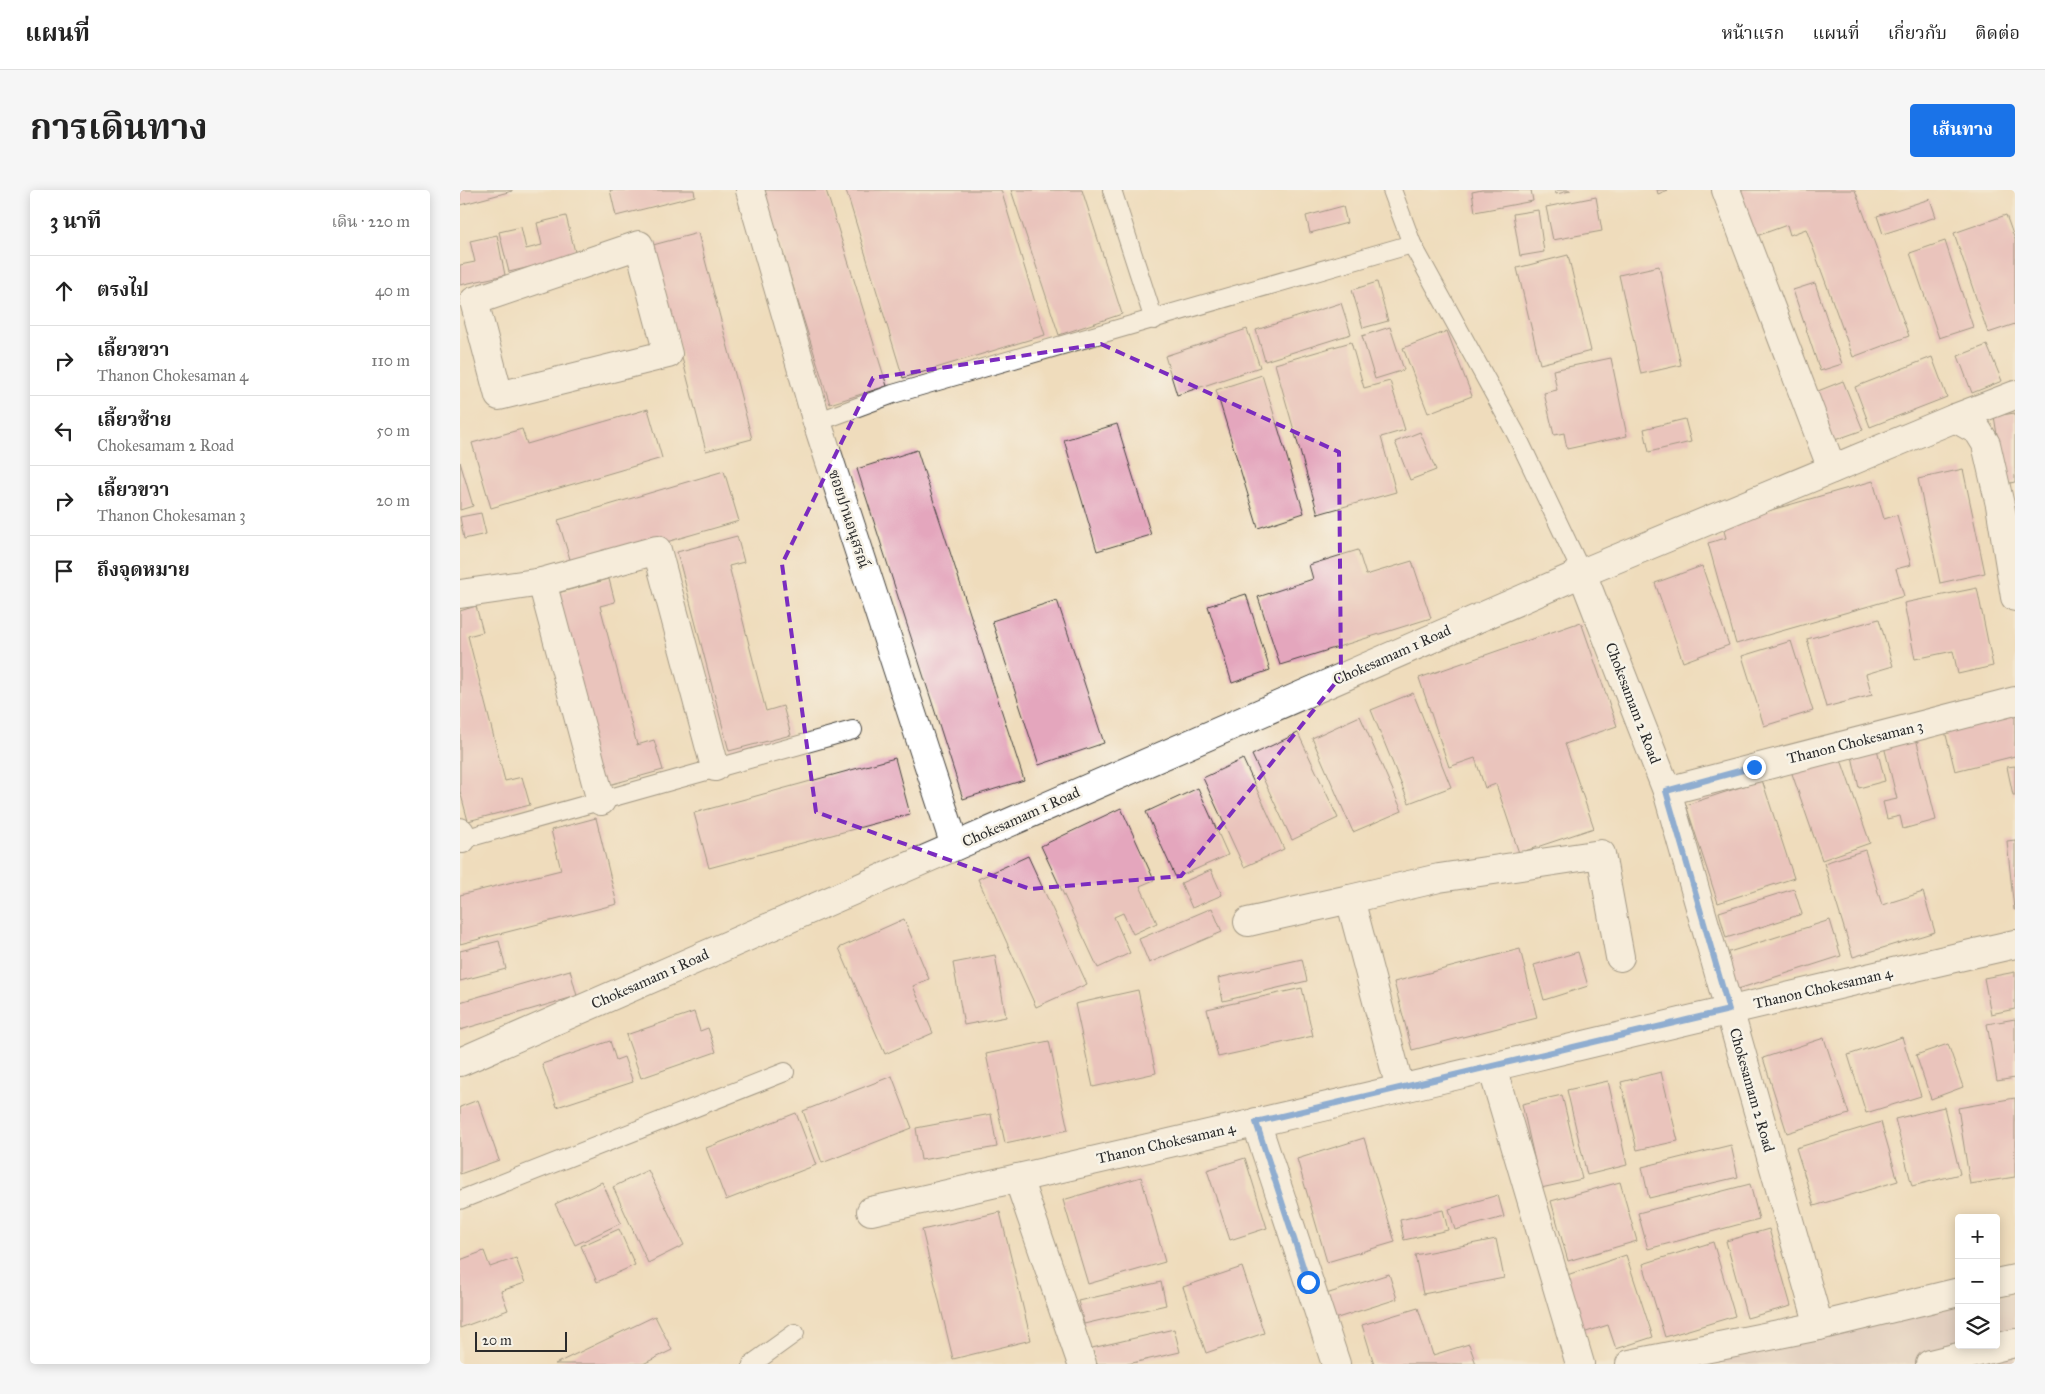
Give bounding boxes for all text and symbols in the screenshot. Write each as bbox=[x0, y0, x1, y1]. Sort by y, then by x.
text: แผนที่ bbox=[25, 18, 90, 48]
text: หน้าแรก bbox=[1721, 22, 1784, 44]
text: แผนที่ bbox=[1812, 22, 1860, 44]
text: เกี่ยวกับ bbox=[1888, 22, 1947, 44]
text: ติดต่อ bbox=[1975, 22, 2020, 44]
button: เส้นทาง bbox=[1910, 104, 2015, 157]
text: การเดินทาง bbox=[30, 106, 208, 149]
text: 3 นาที bbox=[50, 208, 101, 234]
text: เดิน · 220 m bbox=[331, 212, 410, 231]
icon: ahead bbox=[50, 277, 78, 305]
text: ตรงไป bbox=[97, 278, 149, 301]
text: 40 m bbox=[375, 281, 410, 300]
text: เลี้ยวขวา bbox=[97, 338, 169, 361]
icon: right bbox=[50, 347, 78, 375]
text: 110 m bbox=[371, 351, 410, 370]
text: Thanon Chokesaman 4 bbox=[97, 366, 248, 385]
text: เลี้ยวซ้าย bbox=[97, 408, 171, 431]
icon: left bbox=[50, 417, 78, 445]
text: 50 m bbox=[376, 421, 410, 440]
text: Chokesamam 2 Road bbox=[97, 436, 234, 455]
street label: ซอยปานอนุสรณ์ bbox=[823, 467, 874, 571]
text: เลี้ยวขวา bbox=[97, 478, 169, 501]
icon: right bbox=[50, 487, 78, 515]
text: 20 m bbox=[376, 491, 410, 510]
text: Thanon Chokesaman 3 bbox=[97, 506, 246, 525]
icon: arrive bbox=[50, 557, 78, 585]
text: ถึงจุดหมาย bbox=[97, 558, 190, 581]
street label: Chokesamam 1 Road bbox=[1330, 621, 1454, 689]
street label: Chokesamam 2 Road bbox=[1602, 640, 1665, 767]
street label: Thanon Chokesaman 3 bbox=[1785, 716, 1925, 768]
route end bbox=[1743, 756, 1766, 779]
street label: Chokesamam 1 Road bbox=[959, 783, 1083, 851]
street label: Chokesamam 1 Road bbox=[588, 945, 712, 1013]
street label: Thanon Chokesaman 4 bbox=[1752, 963, 1895, 1013]
street label: Chokesamam 2 Road bbox=[1726, 1026, 1778, 1155]
street label: Thanon Chokesaman 4 bbox=[1095, 1118, 1238, 1168]
map controls bbox=[1955, 1214, 2000, 1349]
button: + bbox=[1955, 1214, 2000, 1259]
button: − bbox=[1955, 1259, 2000, 1304]
route start bbox=[1297, 1271, 1320, 1294]
button: layers bbox=[1955, 1304, 2000, 1349]
scale bar bbox=[475, 1329, 568, 1352]
text: 20 m bbox=[482, 1332, 512, 1349]

